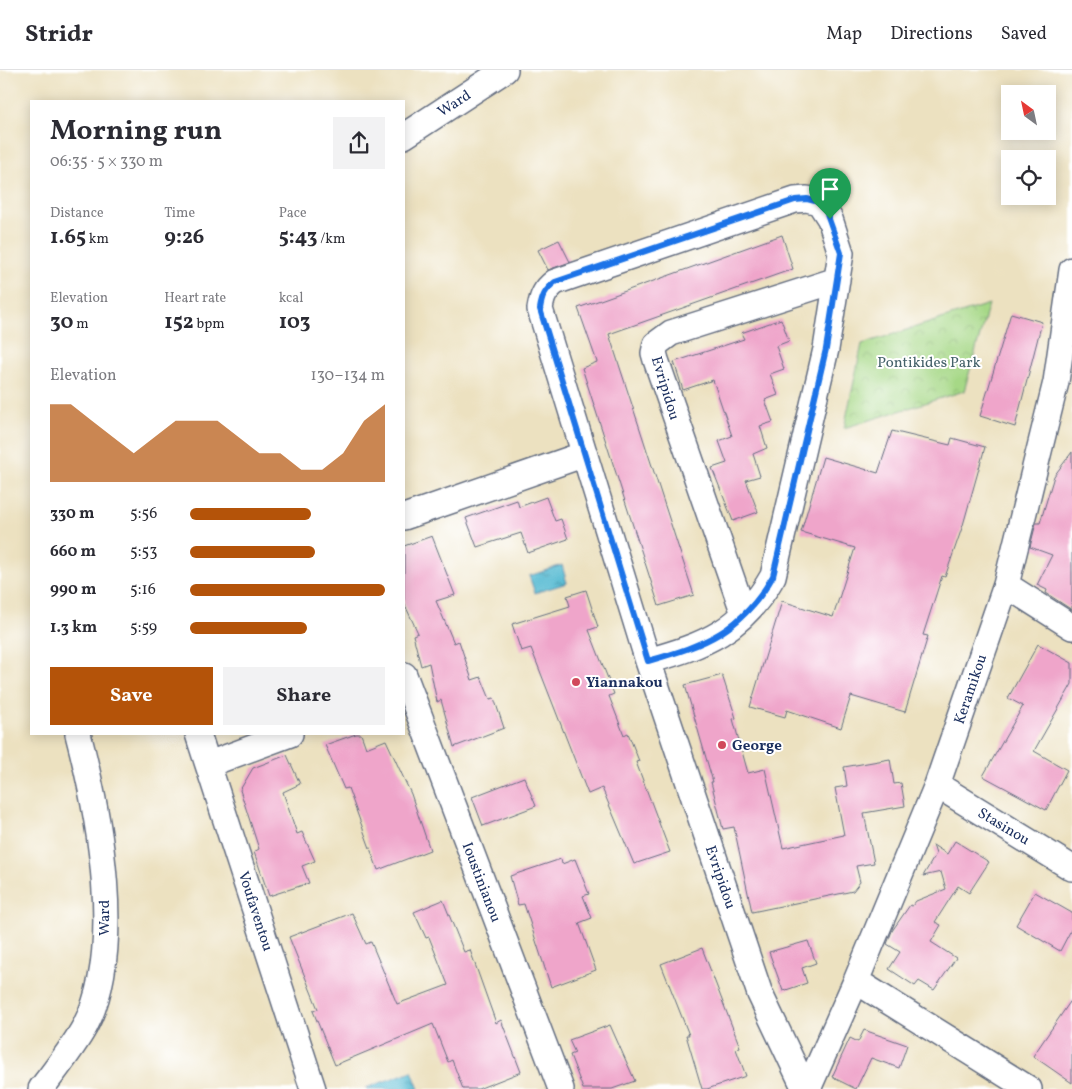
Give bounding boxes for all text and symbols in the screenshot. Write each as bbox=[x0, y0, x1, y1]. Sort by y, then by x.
text: Stridr bbox=[25, 18, 93, 52]
text: Map bbox=[826, 22, 862, 47]
text: Directions bbox=[890, 22, 973, 47]
text: Saved bbox=[1001, 22, 1047, 47]
north arrow bbox=[1001, 85, 1056, 140]
map controls bbox=[1001, 85, 1056, 205]
street label: Ward bbox=[434, 86, 476, 123]
text: Morning run bbox=[50, 112, 222, 151]
button: share bbox=[333, 117, 385, 169]
button: locate bbox=[1001, 150, 1056, 205]
text: 06:35 · 5 × 330 m bbox=[50, 151, 163, 173]
pin bbox=[809, 168, 851, 219]
icon: arrive bbox=[816, 175, 844, 203]
text: Distance bbox=[50, 204, 104, 223]
text: Time bbox=[164, 204, 195, 223]
text: Pace bbox=[279, 204, 307, 223]
text: 1.65 bbox=[50, 223, 86, 252]
text: 9:26 bbox=[164, 223, 204, 252]
text: 5:43 bbox=[279, 223, 317, 252]
text: km bbox=[86, 230, 109, 249]
text: /km bbox=[317, 230, 345, 249]
text: Elevation bbox=[50, 289, 108, 308]
text: Heart rate bbox=[164, 289, 226, 308]
text: kcal bbox=[279, 289, 304, 308]
text: 30 bbox=[50, 308, 73, 337]
text: 152 bbox=[164, 308, 194, 337]
text: 103 bbox=[279, 308, 310, 337]
text: m bbox=[73, 315, 89, 334]
text: bpm bbox=[194, 315, 225, 334]
park label: Pontikides Park bbox=[877, 353, 981, 374]
street label: Evripidou bbox=[645, 354, 684, 423]
text: Elevation bbox=[50, 365, 117, 387]
text: 130–134 m bbox=[310, 365, 385, 387]
text: 330 m bbox=[50, 503, 95, 525]
text: 5:56 bbox=[130, 503, 157, 525]
text: 660 m bbox=[50, 541, 96, 563]
text: 5:53 bbox=[130, 541, 157, 563]
text: 990 m bbox=[50, 579, 96, 601]
text: 5:16 bbox=[130, 579, 156, 601]
text: 1.3 km bbox=[50, 617, 97, 639]
text: 5:59 bbox=[130, 617, 157, 639]
street label: Keramikou bbox=[950, 652, 993, 727]
button: Save bbox=[50, 667, 213, 725]
button: Share bbox=[223, 667, 385, 725]
place label: Yiannakou bbox=[586, 673, 663, 694]
marker: Yiannakou bbox=[570, 676, 582, 688]
place label: George bbox=[732, 736, 782, 757]
marker: George bbox=[716, 739, 728, 751]
street label: Stasinou bbox=[973, 804, 1033, 851]
street label: Ioustinianou bbox=[456, 839, 506, 926]
street label: Evripidou bbox=[699, 843, 740, 912]
street label: Voufaventou bbox=[232, 869, 277, 954]
street label: Ward bbox=[95, 900, 116, 936]

